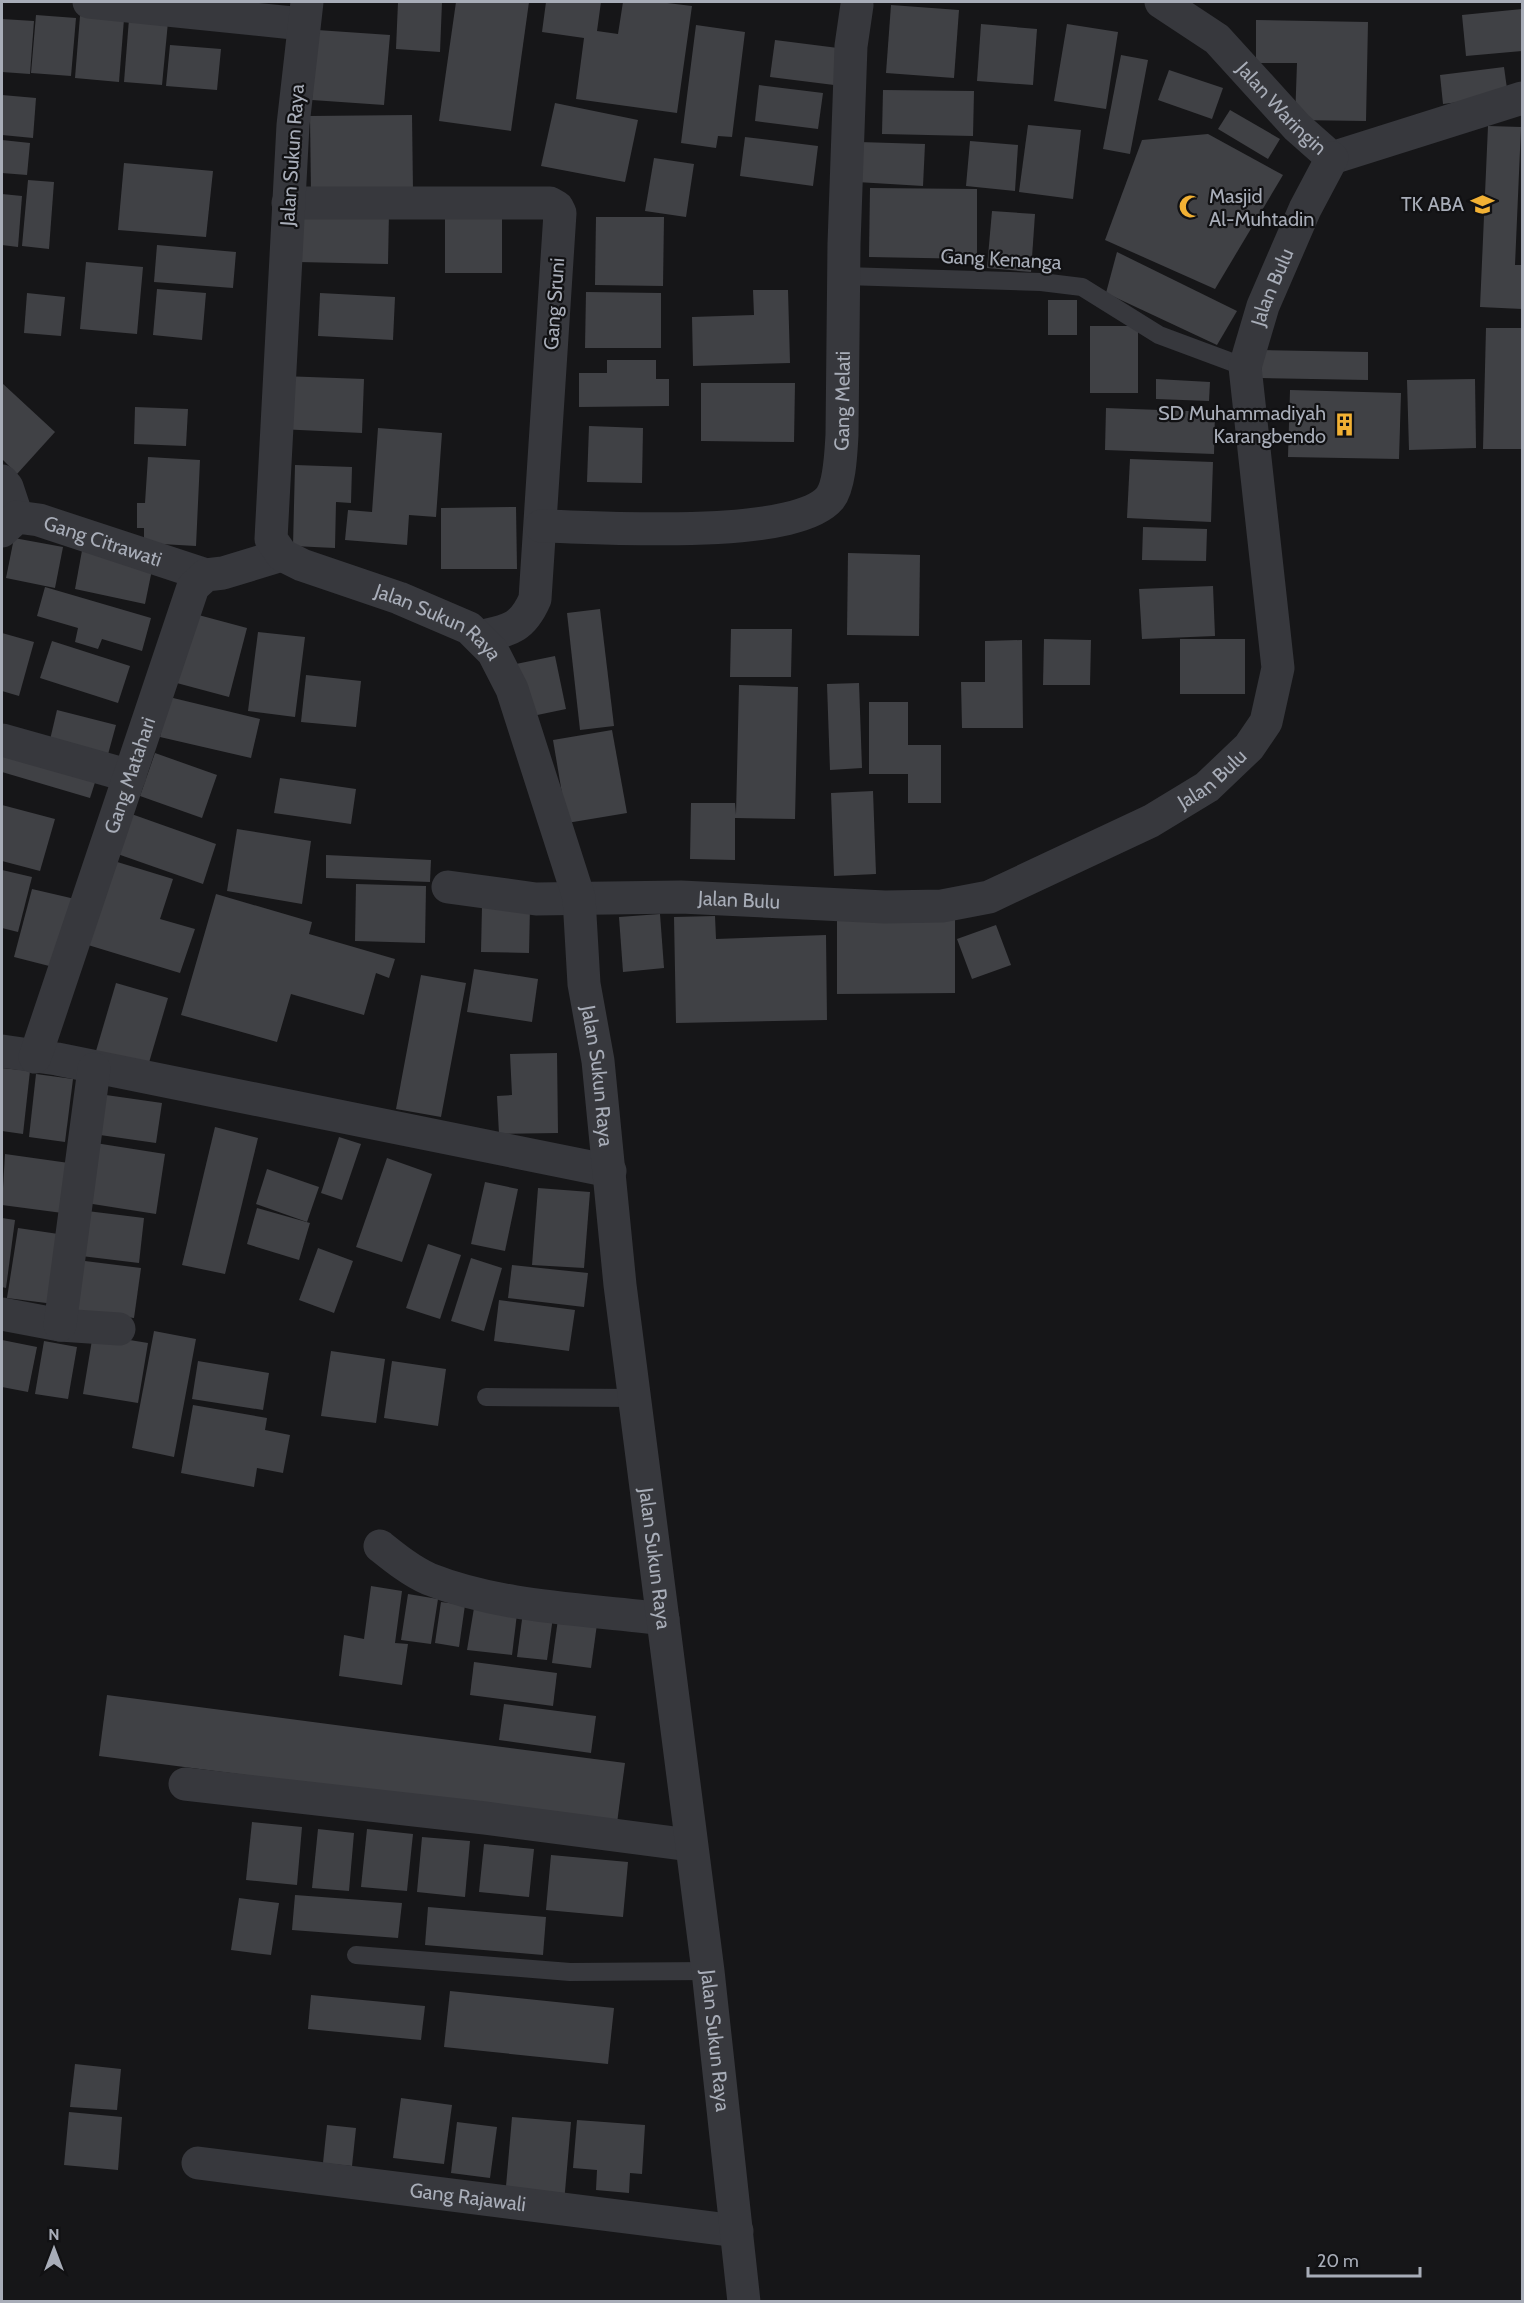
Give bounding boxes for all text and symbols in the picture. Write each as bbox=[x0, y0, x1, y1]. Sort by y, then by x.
street label: Jalan Waringin bbox=[1231, 56, 1332, 160]
street label: Jalan Sukun Raya bbox=[275, 83, 309, 228]
place label: Masjid Al-Muhtadin bbox=[1209, 184, 1314, 231]
school or university icon: TK ABA bbox=[1469, 191, 1495, 217]
place label: TK ABA bbox=[1401, 192, 1465, 216]
mosque icon: Masjid Al-Muhtadin bbox=[1178, 194, 1204, 220]
street label: Gang Kenanga bbox=[940, 244, 1062, 274]
street label: Jalan Bulu bbox=[1245, 245, 1299, 330]
street label: Gang Sruni bbox=[539, 257, 569, 351]
street label: Gang Melati bbox=[829, 351, 855, 452]
place label: SD Muhammadiyah Karangbendo bbox=[1158, 401, 1326, 448]
building icon: SD Muhammadiyah Karangbendo bbox=[1331, 412, 1357, 438]
street label: Gang Citrawati bbox=[41, 510, 165, 572]
street label: Jalan Sukun Raya bbox=[371, 578, 507, 665]
street label: Gang Matahari bbox=[99, 714, 160, 837]
street label: Jalan Bulu bbox=[1172, 744, 1251, 815]
street label: Jalan Bulu bbox=[697, 886, 781, 914]
street label: Jalan Sukun Raya bbox=[576, 1002, 618, 1148]
street label: Jalan Sukun Raya bbox=[634, 1485, 676, 1631]
street label: Jalan Sukun Raya bbox=[696, 1968, 735, 2113]
street label: Gang Rajawali bbox=[408, 2178, 527, 2216]
north arrow bbox=[24, 2219, 84, 2279]
text: N bbox=[48, 2225, 60, 2244]
scale bar bbox=[1308, 2240, 1420, 2278]
text: 20 m bbox=[1317, 2250, 1359, 2272]

